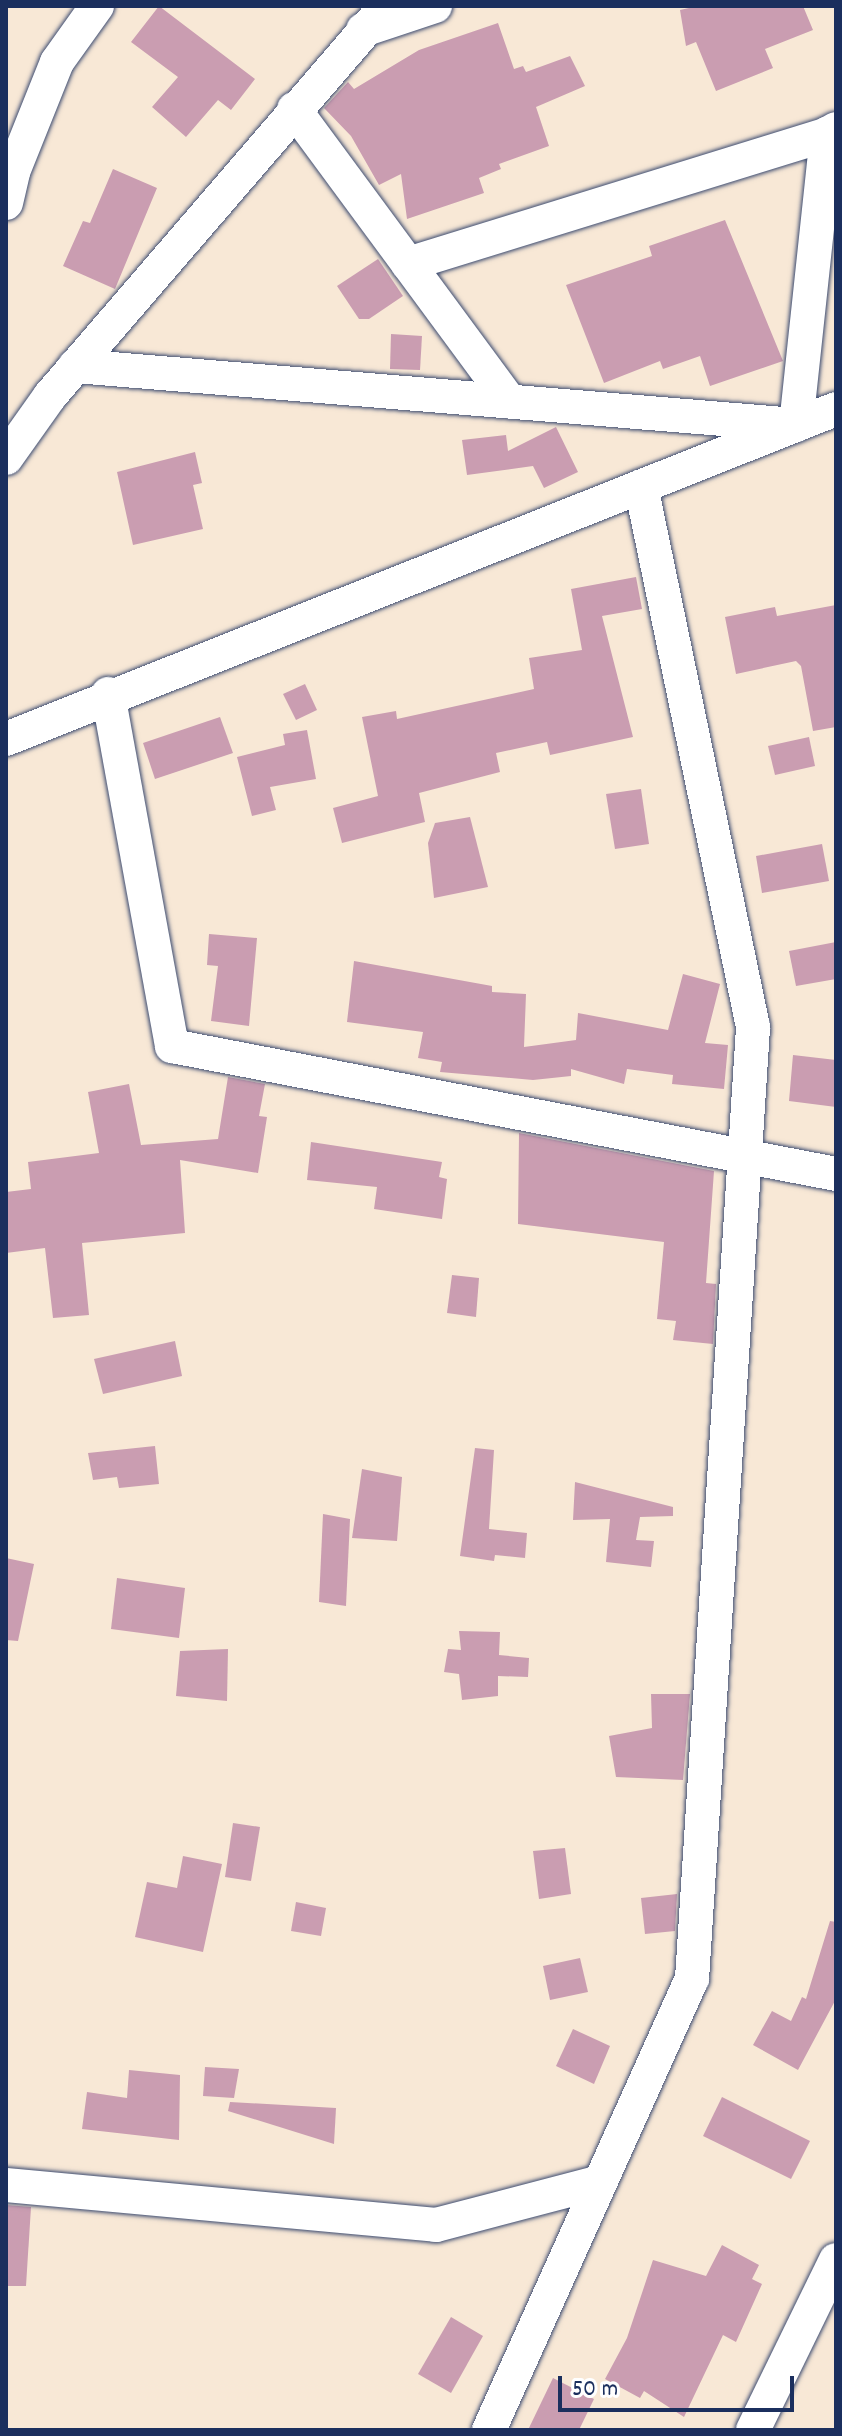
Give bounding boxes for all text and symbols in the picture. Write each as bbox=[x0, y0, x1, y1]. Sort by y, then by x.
scale bar bbox=[562, 2360, 798, 2410]
text: 50 m bbox=[572, 2373, 618, 2407]

